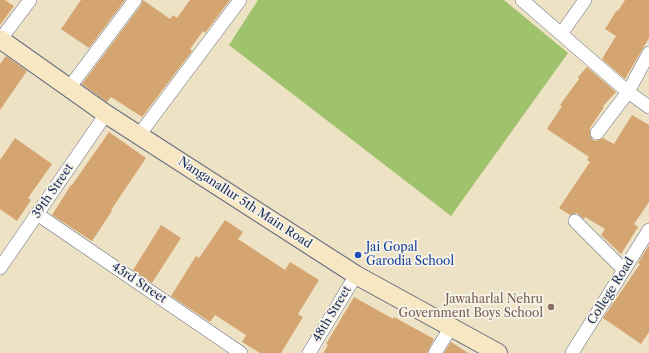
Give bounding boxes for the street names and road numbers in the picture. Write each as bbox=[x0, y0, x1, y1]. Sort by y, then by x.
street label: Nanganallur 5th Main Road bbox=[175, 154, 315, 252]
street label: 39th Street bbox=[30, 161, 76, 221]
street label: College Road bbox=[585, 255, 637, 327]
street label: 43rd Street bbox=[109, 259, 169, 307]
street label: 48th Street bbox=[310, 283, 354, 345]

